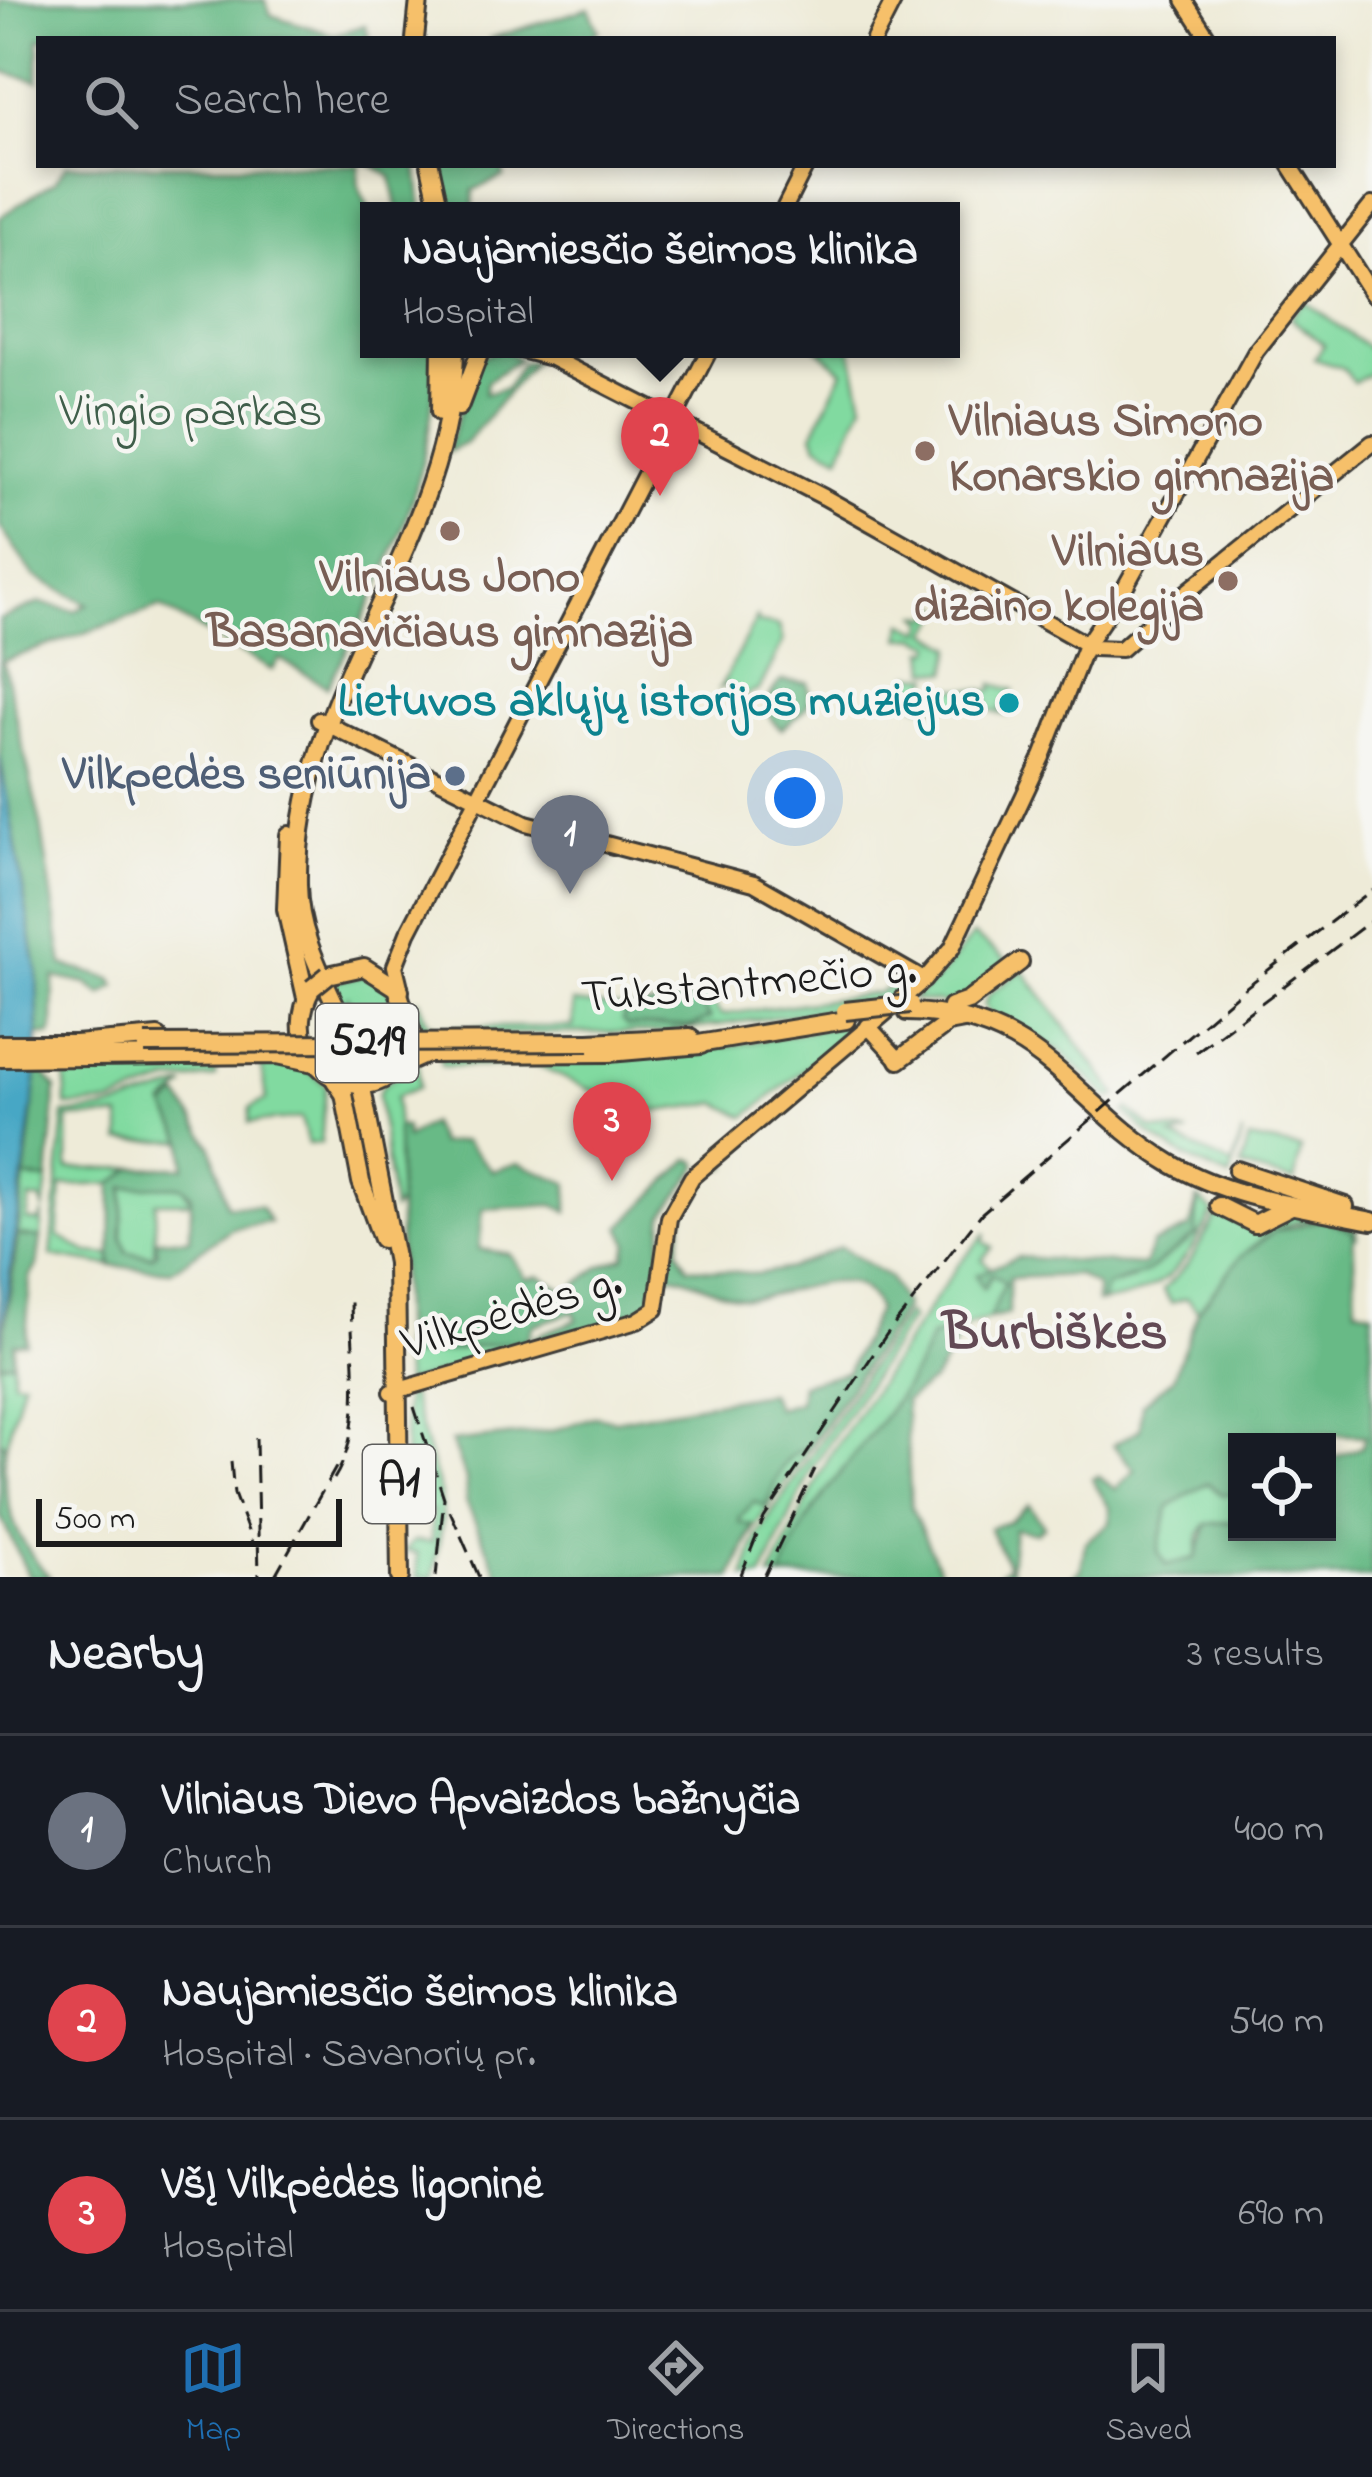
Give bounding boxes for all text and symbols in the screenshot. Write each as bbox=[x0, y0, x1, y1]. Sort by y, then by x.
search box bbox=[36, 36, 1336, 168]
icon: search bbox=[78, 69, 144, 135]
text: Search here bbox=[174, 69, 390, 135]
popup bbox=[360, 202, 960, 358]
text: Naujamiesčio šeimos klinika bbox=[402, 219, 918, 285]
text: Hospital bbox=[402, 285, 534, 342]
park label: Vingio parkas bbox=[59, 378, 322, 449]
place label: Vilniaus Simono Konarskio gimnazija bbox=[948, 388, 1334, 515]
pin: 2 bbox=[621, 397, 699, 496]
marker: Vilniaus Simono Konarskio gimnazija bbox=[912, 438, 938, 464]
marker: Vilniaus Jono Basanavičiaus gimnazija bbox=[437, 518, 463, 544]
place label: Vilniaus dizaino kolegija bbox=[913, 518, 1204, 645]
place label: Vilniaus Jono Basanavičiaus gimnazija bbox=[205, 544, 693, 671]
marker: Vilniaus dizaino kolegija bbox=[1215, 568, 1241, 594]
place label: Lietuvos aklųjų istorijos muziejus bbox=[338, 668, 985, 738]
marker: Lietuvos aklųjų istorijos muziejus bbox=[996, 690, 1022, 716]
place label: Vilkpedės seniūnija bbox=[61, 741, 431, 811]
marker: Vilkpedės seniūnija bbox=[442, 763, 468, 789]
your location bbox=[765, 768, 825, 828]
pin: 1 bbox=[531, 795, 609, 894]
street label: Tūkstantmečio g. bbox=[578, 935, 920, 1036]
road number: 5219 bbox=[316, 1004, 418, 1082]
pin: 3 bbox=[573, 1082, 651, 1181]
street label: Vilkpėdės g. bbox=[392, 1247, 631, 1382]
district label: Burbiškės bbox=[941, 1296, 1167, 1374]
map controls bbox=[1228, 1433, 1336, 1541]
button: locate bbox=[1228, 1433, 1336, 1541]
road number: A1 bbox=[363, 1445, 435, 1523]
scale bar bbox=[36, 1493, 342, 1546]
text: 500 m bbox=[54, 1496, 135, 1544]
text: Nearby bbox=[48, 1618, 204, 1693]
text: 3 results bbox=[1187, 1627, 1324, 1684]
text: Vilniaus Dievo Apvaizdos bažnyčia bbox=[162, 1769, 800, 1835]
text: 1 bbox=[81, 1802, 93, 1859]
text: 400 m bbox=[1234, 1802, 1324, 1859]
text: Church bbox=[162, 1835, 272, 1892]
text: Naujamiesčio šeimos klinika bbox=[162, 1961, 678, 2027]
text: 2 bbox=[77, 1994, 97, 2051]
text: 540 m bbox=[1229, 1994, 1324, 2051]
text: Hospital · Savanorių pr. bbox=[162, 2027, 536, 2084]
text: VšĮ Vilkpėdės ligoninė bbox=[162, 2153, 543, 2219]
text: 3 bbox=[79, 2186, 95, 2243]
text: 690 m bbox=[1238, 2186, 1324, 2243]
text: Hospital bbox=[162, 2219, 294, 2276]
tab: Map bbox=[180, 2335, 246, 2455]
tab: Directions bbox=[607, 2335, 745, 2455]
tab: Saved bbox=[1105, 2335, 1192, 2455]

